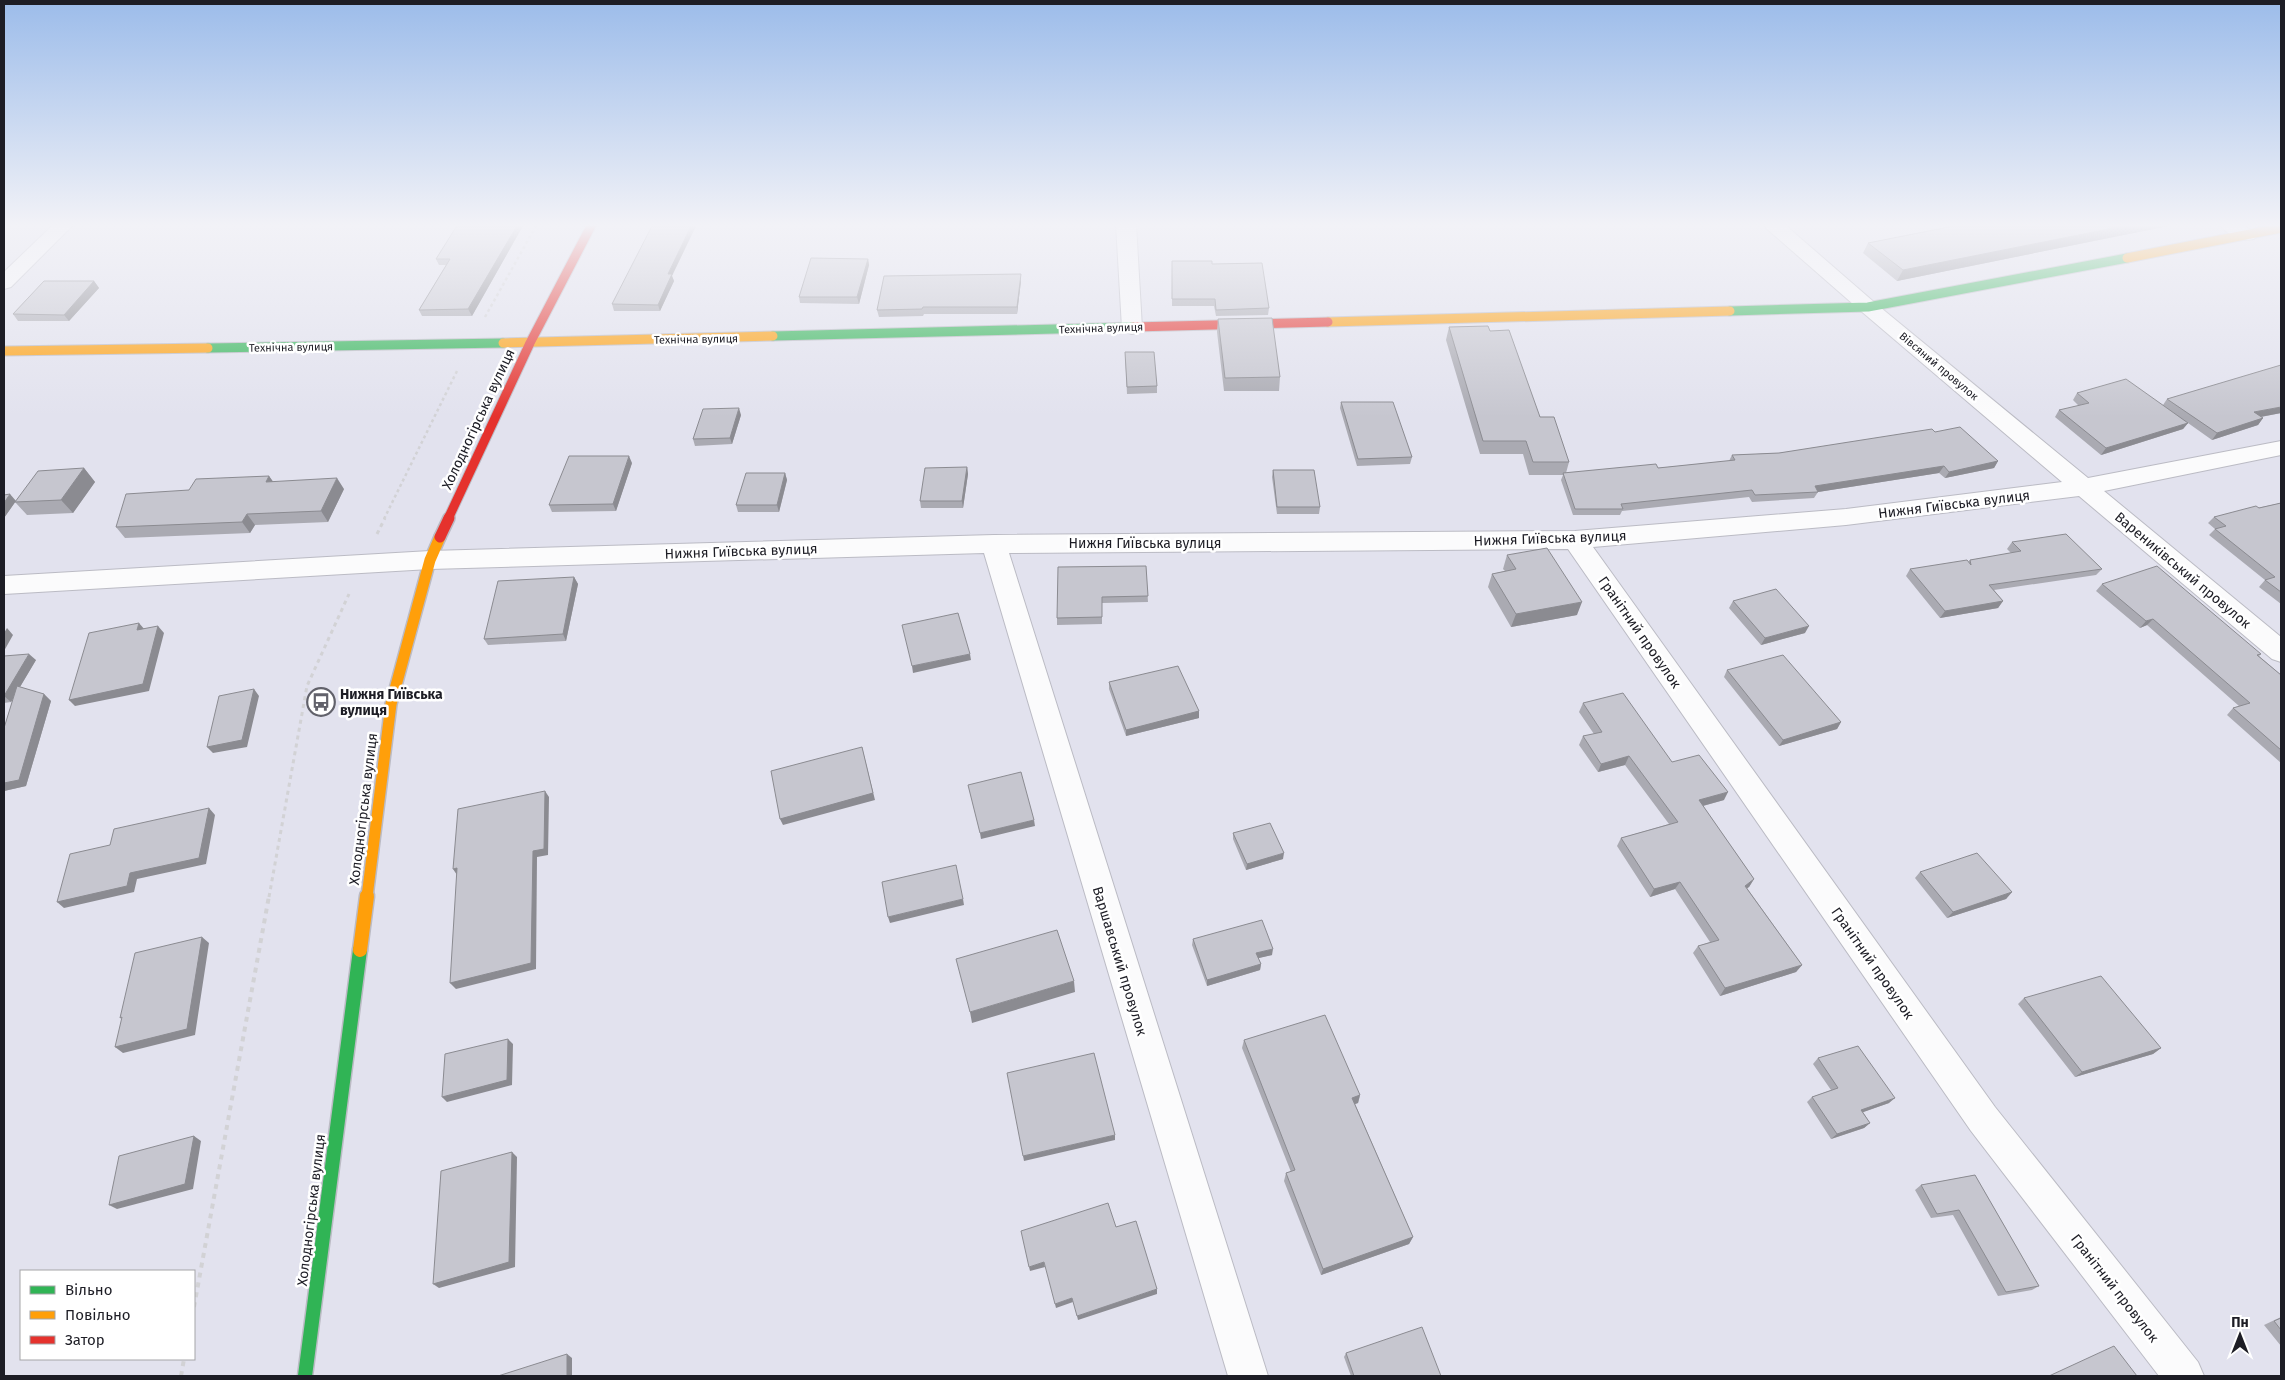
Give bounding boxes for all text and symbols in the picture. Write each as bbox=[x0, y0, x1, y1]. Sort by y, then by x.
street label: Технічна вулиця bbox=[1059, 321, 1143, 336]
street label: Вівсяний провулок bbox=[1897, 330, 1981, 403]
street label: Технічна вулиця bbox=[654, 332, 738, 347]
street label: Технічна вулиця bbox=[249, 340, 333, 355]
street label: Холодногірська вулиця bbox=[438, 346, 519, 492]
street label: Нижня Гиївська вулиця bbox=[1877, 487, 2031, 522]
street label: Варениківський провулок bbox=[2111, 509, 2255, 633]
street label: Нижня Гиївська вулиця bbox=[1473, 527, 1627, 550]
street label: Нижня Гиївська вулиця bbox=[1069, 535, 1222, 552]
street label: Нижня Гиївська вулиця bbox=[664, 540, 818, 563]
street label: Гранітний провулок bbox=[1594, 573, 1685, 692]
place label: Нижня Гиївська вулиця bbox=[340, 686, 443, 719]
bus stop icon: Нижня Гиївська вулиця bbox=[306, 687, 336, 717]
street label: Холодногірська вулиця bbox=[346, 732, 381, 886]
street label: Варшавський провулок bbox=[1089, 884, 1151, 1039]
street label: Гранітний провулок bbox=[1827, 904, 1918, 1023]
street label: Холодногірська вулиця bbox=[294, 1133, 329, 1287]
street label: Гранітний провулок bbox=[2067, 1231, 2163, 1347]
legend bbox=[20, 1270, 195, 1360]
text: Вільно bbox=[65, 1281, 112, 1299]
text: Повільно bbox=[65, 1306, 131, 1324]
north arrow bbox=[2215, 1310, 2265, 1360]
text: Пн bbox=[2231, 1314, 2249, 1331]
text: Затор bbox=[65, 1331, 105, 1349]

